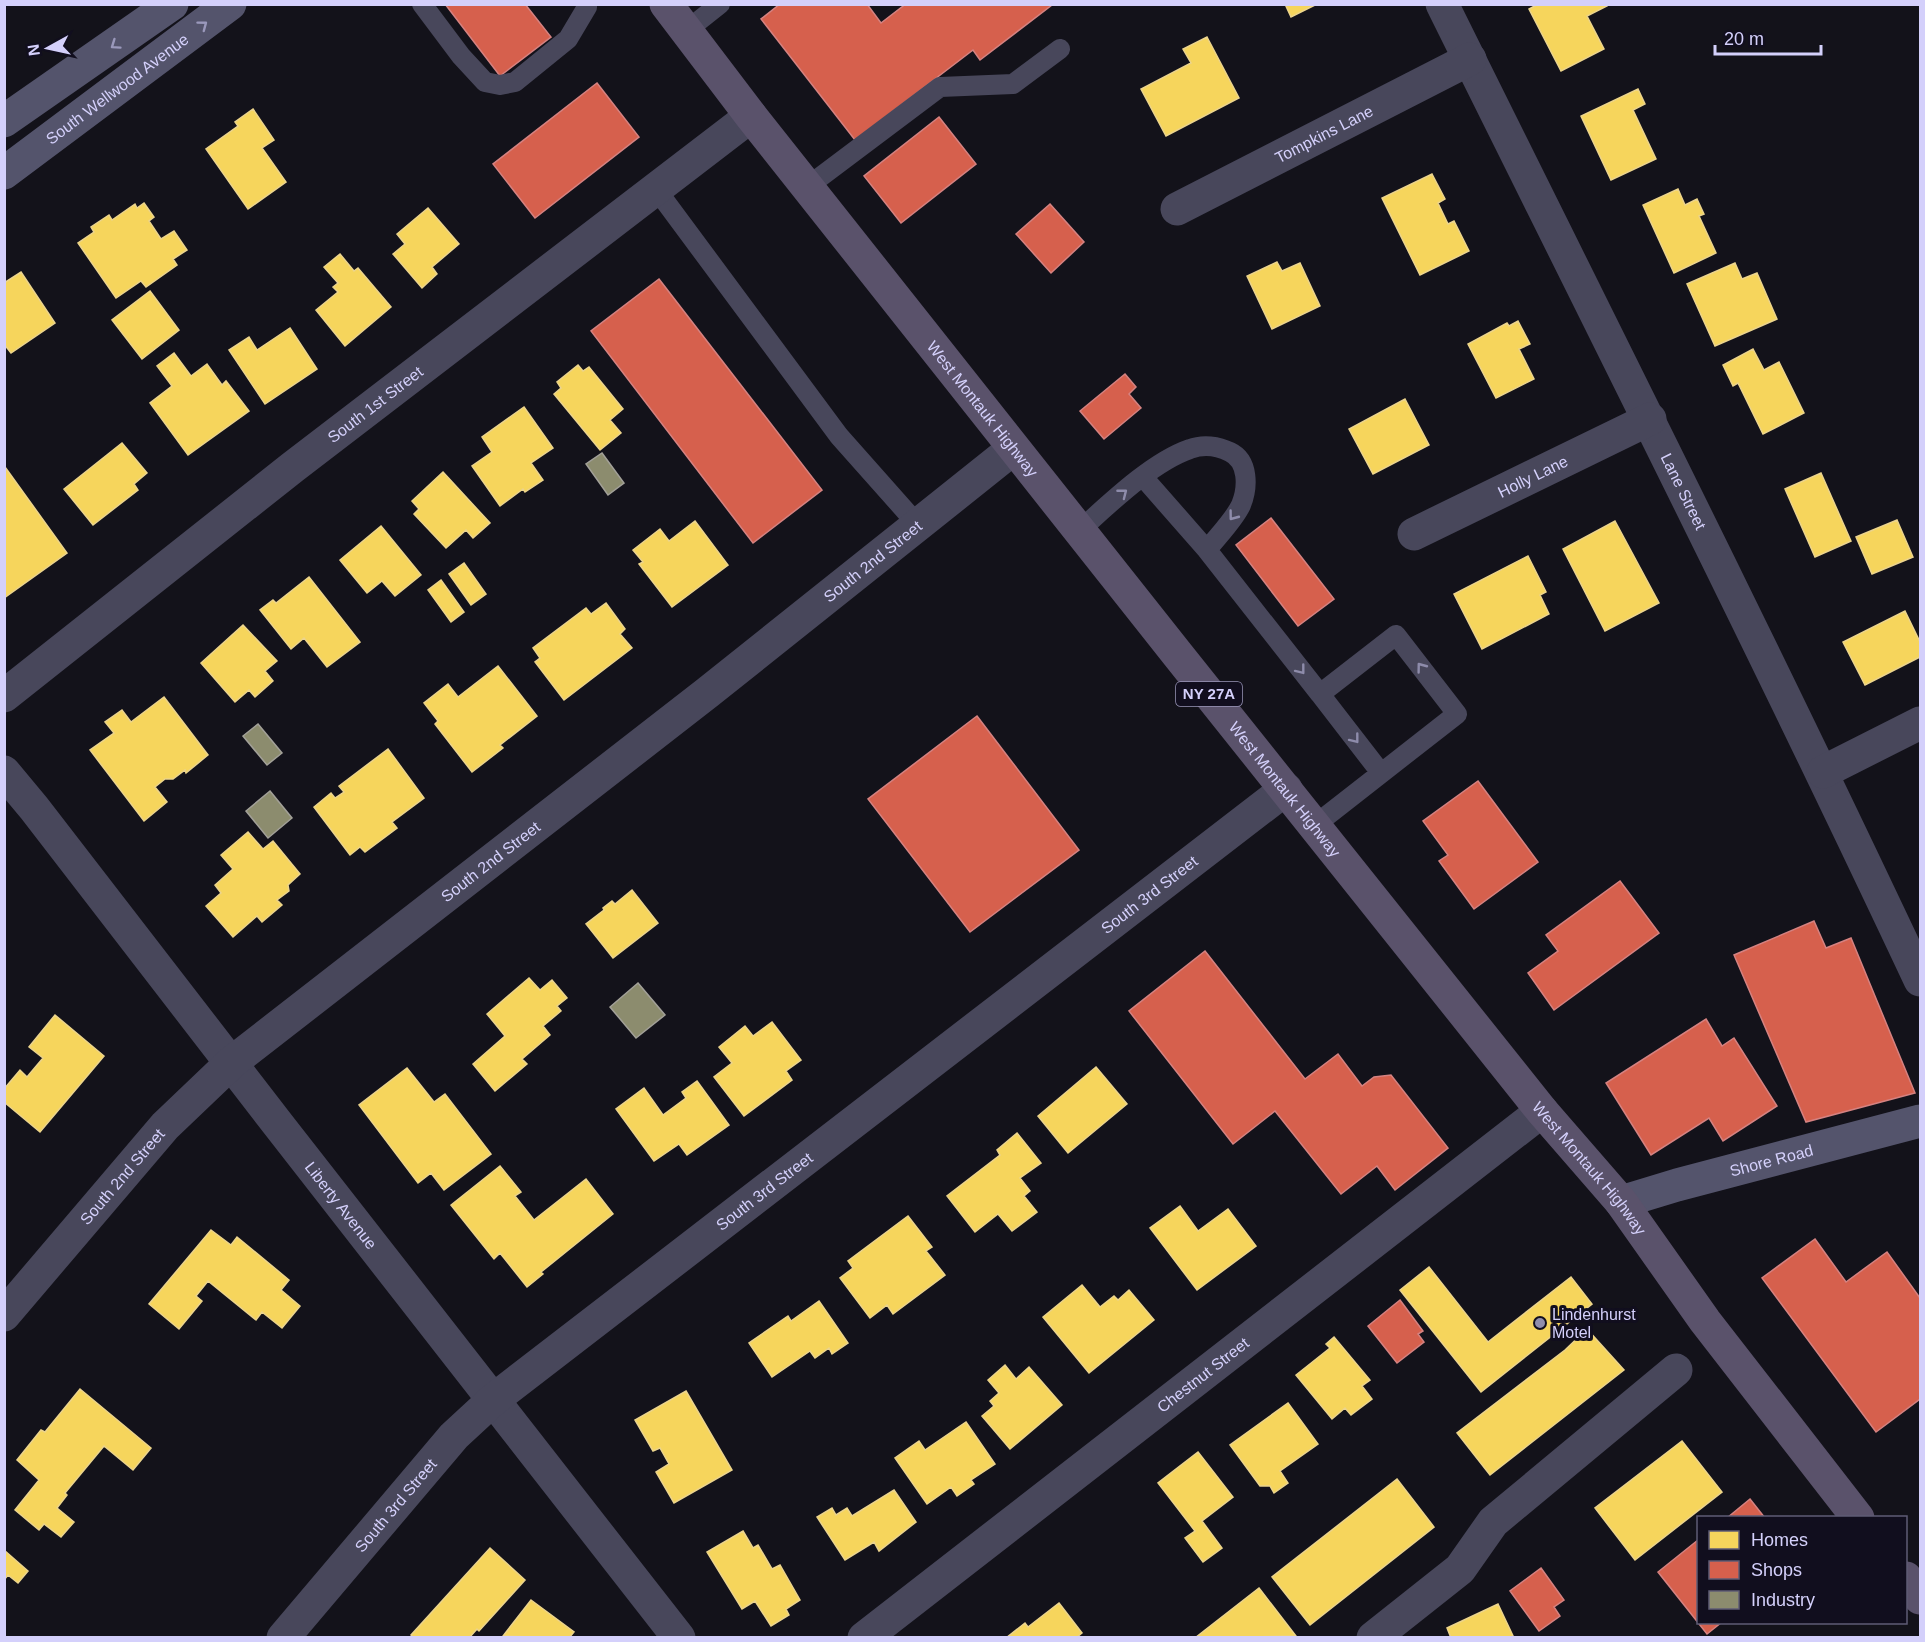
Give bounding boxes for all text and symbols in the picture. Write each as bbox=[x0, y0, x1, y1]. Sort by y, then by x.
north arrow bbox=[18, 18, 78, 78]
scale bar bbox=[1715, 18, 1822, 56]
one-way arrow bbox=[196, 21, 207, 32]
text: 20 m bbox=[1724, 29, 1764, 49]
street label: South Wellwood Avenue bbox=[43, 30, 192, 148]
one-way arrow bbox=[110, 38, 121, 49]
text: N bbox=[24, 43, 43, 57]
street label: Tompkins Lane bbox=[1272, 102, 1376, 166]
street label: West Montauk Highway bbox=[924, 338, 1041, 480]
street label: South 1st Street bbox=[325, 363, 426, 446]
street label: Lane Street bbox=[1657, 451, 1710, 533]
street label: Holly Lane bbox=[1495, 452, 1571, 501]
one-way arrow bbox=[1116, 489, 1127, 500]
one-way arrow bbox=[1230, 509, 1241, 520]
street label: South 2nd Street bbox=[820, 517, 925, 606]
one-way arrow bbox=[1293, 663, 1304, 674]
one-way arrow bbox=[1418, 663, 1429, 674]
road number: NY 27A bbox=[1176, 682, 1242, 706]
street label: West Montauk Highway bbox=[1226, 719, 1344, 860]
one-way arrow bbox=[1347, 733, 1358, 744]
street label: South 2nd Street bbox=[438, 818, 544, 905]
street label: South 3rd Street bbox=[1098, 852, 1201, 937]
street label: West Montauk Highway bbox=[1529, 1098, 1649, 1238]
street label: South 2nd Street bbox=[77, 1125, 168, 1228]
street label: Shore Road bbox=[1728, 1142, 1815, 1180]
street label: South 3rd Street bbox=[713, 1149, 816, 1234]
street label: Liberty Avenue bbox=[302, 1159, 380, 1252]
place label: Lindenhurst Motel bbox=[1552, 1306, 1636, 1341]
marker: Lindenhurst Motel bbox=[1533, 1316, 1547, 1330]
street label: Chestnut Street bbox=[1154, 1334, 1253, 1416]
street label: South 3rd Street bbox=[352, 1455, 440, 1556]
legend bbox=[1697, 1516, 1907, 1624]
text: Homes bbox=[1751, 1530, 1808, 1550]
text: Shops bbox=[1751, 1560, 1802, 1580]
text: Industry bbox=[1751, 1590, 1815, 1610]

